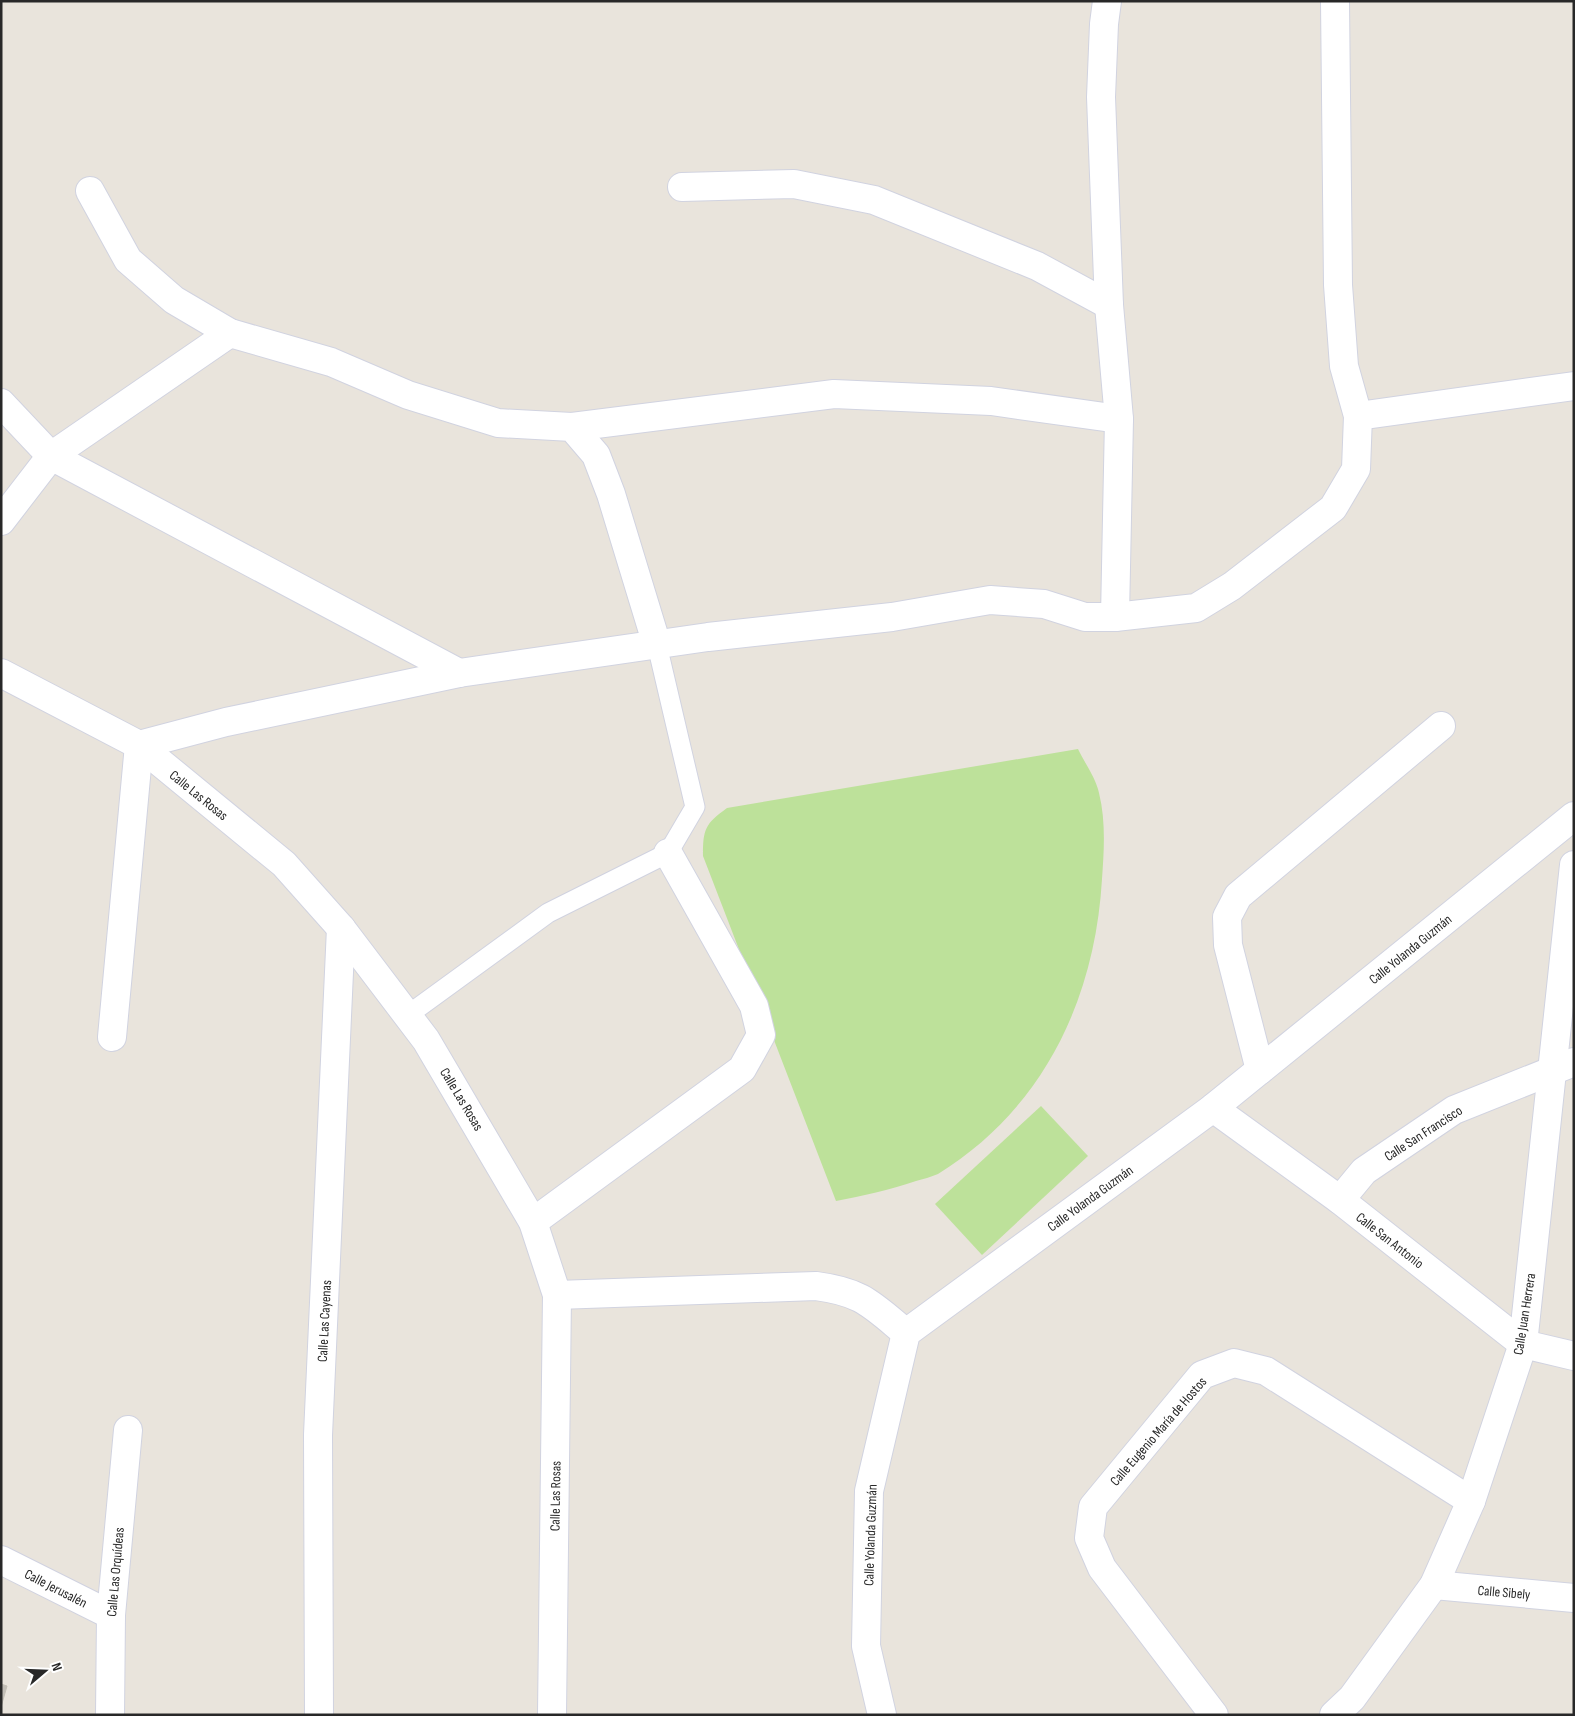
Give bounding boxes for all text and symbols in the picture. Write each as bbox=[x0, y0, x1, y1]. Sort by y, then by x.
street label: Calle Las Rosas bbox=[166, 767, 231, 824]
street label: Calle Yolanda Guzmán bbox=[1365, 911, 1455, 988]
street label: Calle Las Rosas bbox=[436, 1065, 487, 1134]
street label: Calle San Francisco bbox=[1381, 1102, 1466, 1165]
street label: Calle Yolanda Guzmán bbox=[1044, 1162, 1136, 1235]
street label: Calle San Antonio bbox=[1352, 1209, 1427, 1272]
street label: Calle Juan Herrera bbox=[1510, 1272, 1539, 1356]
street label: Calle Las Cayenas bbox=[314, 1280, 335, 1362]
street label: Calle Eugenio María de Hostos bbox=[1106, 1373, 1210, 1489]
street label: Calle Las Rosas bbox=[546, 1461, 565, 1531]
street label: Calle Yolanda Guzmán bbox=[860, 1484, 881, 1586]
street label: Calle Las Orquídeas bbox=[103, 1527, 128, 1617]
street label: Calle Jerusalén bbox=[22, 1565, 90, 1611]
street label: Calle Sibely bbox=[1477, 1582, 1532, 1603]
north arrow bbox=[20, 1646, 70, 1696]
text: N bbox=[48, 1661, 66, 1673]

